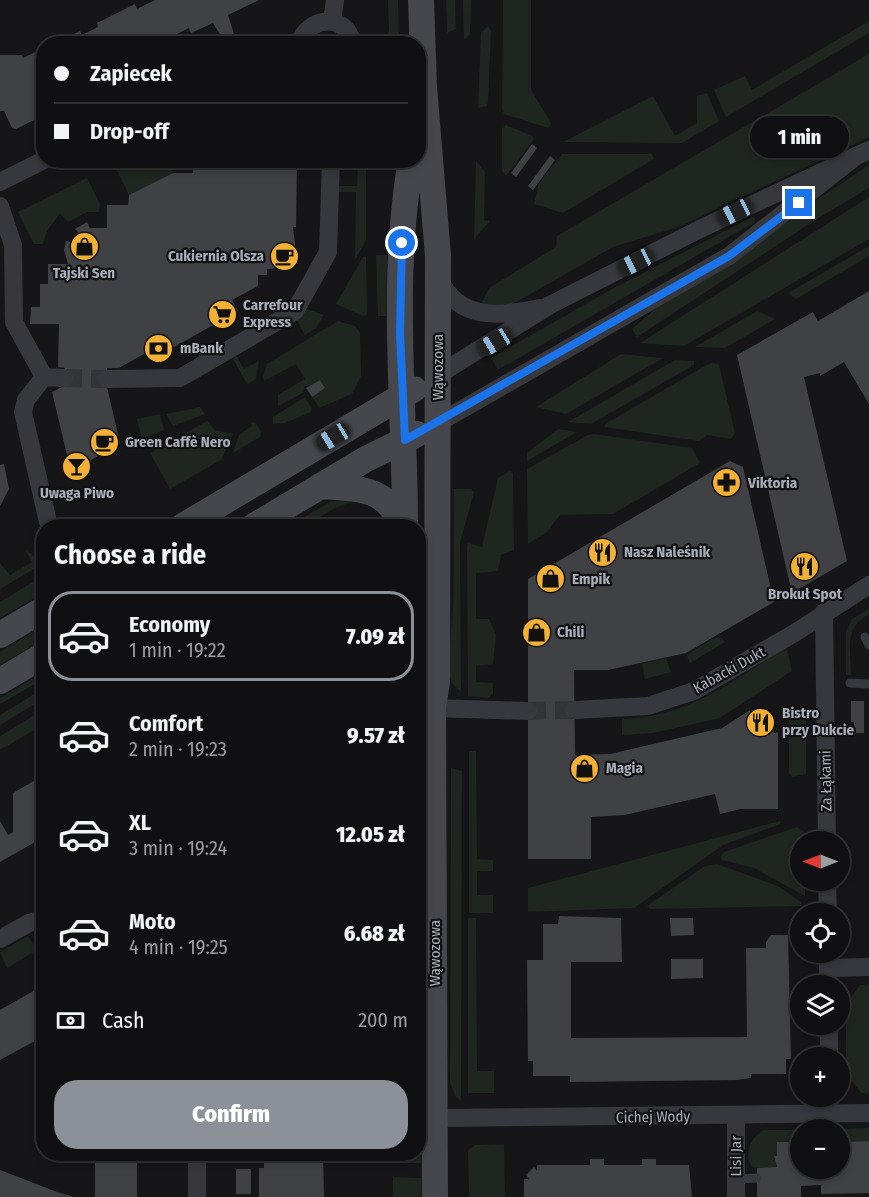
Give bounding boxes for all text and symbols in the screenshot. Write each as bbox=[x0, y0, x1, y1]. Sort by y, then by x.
text: Zapiecek bbox=[90, 60, 172, 87]
callout: 1 min bbox=[750, 116, 848, 158]
text: Drop-off bbox=[90, 118, 169, 145]
text: 1 min bbox=[778, 125, 821, 149]
route end bbox=[785, 189, 812, 216]
car bbox=[715, 196, 755, 228]
route start bbox=[388, 229, 415, 256]
shop icon: Tajski Sen bbox=[68, 230, 100, 262]
cafe icon: Cukiernia Olsza bbox=[269, 240, 301, 272]
car bbox=[616, 246, 656, 278]
place label: Cukiernia Olsza bbox=[168, 247, 265, 265]
place label: Tajski Sen bbox=[53, 264, 115, 282]
place label: Carrefour Express bbox=[243, 296, 303, 331]
supermarket icon: Carrefour Express bbox=[206, 298, 238, 330]
car bbox=[475, 325, 515, 359]
bank icon: mBank bbox=[143, 332, 175, 364]
street label: Wąwozowa bbox=[429, 334, 447, 400]
place label: mBank bbox=[180, 339, 223, 357]
car bbox=[313, 420, 353, 454]
cafe icon: Green Caffè Nero bbox=[88, 426, 120, 458]
place label: Green Caffè Nero bbox=[125, 433, 230, 451]
bar icon: Uwaga Piwo bbox=[61, 450, 93, 482]
pharmacy icon: Viktoria bbox=[711, 467, 743, 499]
place label: Viktoria bbox=[747, 474, 798, 492]
place label: Uwaga Piwo bbox=[40, 484, 114, 502]
restaurant icon: Nasz Naleśnik bbox=[587, 536, 619, 568]
text: Choose a ride bbox=[54, 539, 206, 571]
place label: Nasz Naleśnik bbox=[624, 543, 711, 561]
restaurant icon: Brokuł Spot bbox=[789, 551, 821, 583]
shop icon: Empik bbox=[535, 563, 567, 595]
place label: Empik bbox=[572, 570, 610, 588]
place label: Brokuł Spot bbox=[768, 585, 843, 603]
icon: car bbox=[57, 609, 111, 663]
text: Economy bbox=[129, 611, 210, 638]
shop icon: Chili bbox=[520, 616, 552, 648]
text: 7.09 zł bbox=[346, 623, 405, 650]
place label: Chili bbox=[557, 623, 585, 641]
text: 1 min · 19:22 bbox=[129, 638, 226, 662]
street label: Kabacki Dukt bbox=[690, 643, 768, 697]
place label: Bistro przy Dukcie bbox=[782, 704, 855, 739]
restaurant icon: Bistro przy Dukcie bbox=[745, 706, 777, 738]
icon: car bbox=[57, 708, 111, 762]
text: Comfort bbox=[129, 710, 203, 737]
text: 9.57 zł bbox=[347, 722, 405, 749]
text: 2 min · 19:23 bbox=[129, 737, 227, 761]
street label: Za Łąkami bbox=[816, 750, 836, 812]
shop icon: Magia bbox=[569, 752, 601, 784]
place label: Magia bbox=[606, 759, 643, 777]
icon: car bbox=[57, 807, 111, 861]
text: XL bbox=[129, 809, 151, 836]
text: 12.05 zł bbox=[336, 821, 405, 848]
north arrow bbox=[790, 831, 850, 891]
map controls bbox=[790, 831, 850, 1179]
text: 3 min · 19:24 bbox=[129, 836, 227, 860]
button: locate bbox=[790, 903, 850, 963]
icon: car bbox=[57, 906, 111, 960]
text: Moto bbox=[129, 908, 176, 935]
text: 6.68 zł bbox=[344, 920, 405, 947]
street label: Wąwozowa bbox=[426, 920, 444, 986]
text: 4 min · 19:25 bbox=[129, 935, 228, 959]
button: layers bbox=[790, 975, 850, 1035]
icon: cash bbox=[54, 1004, 87, 1037]
text: Cash bbox=[102, 1007, 145, 1034]
text: 200 m bbox=[358, 1008, 408, 1032]
button: + bbox=[790, 1047, 850, 1107]
button: Confirm bbox=[54, 1080, 408, 1149]
street label: Cichej Wody bbox=[616, 1107, 691, 1127]
button: − bbox=[790, 1119, 850, 1179]
street label: Lisi Jar bbox=[727, 1135, 745, 1176]

